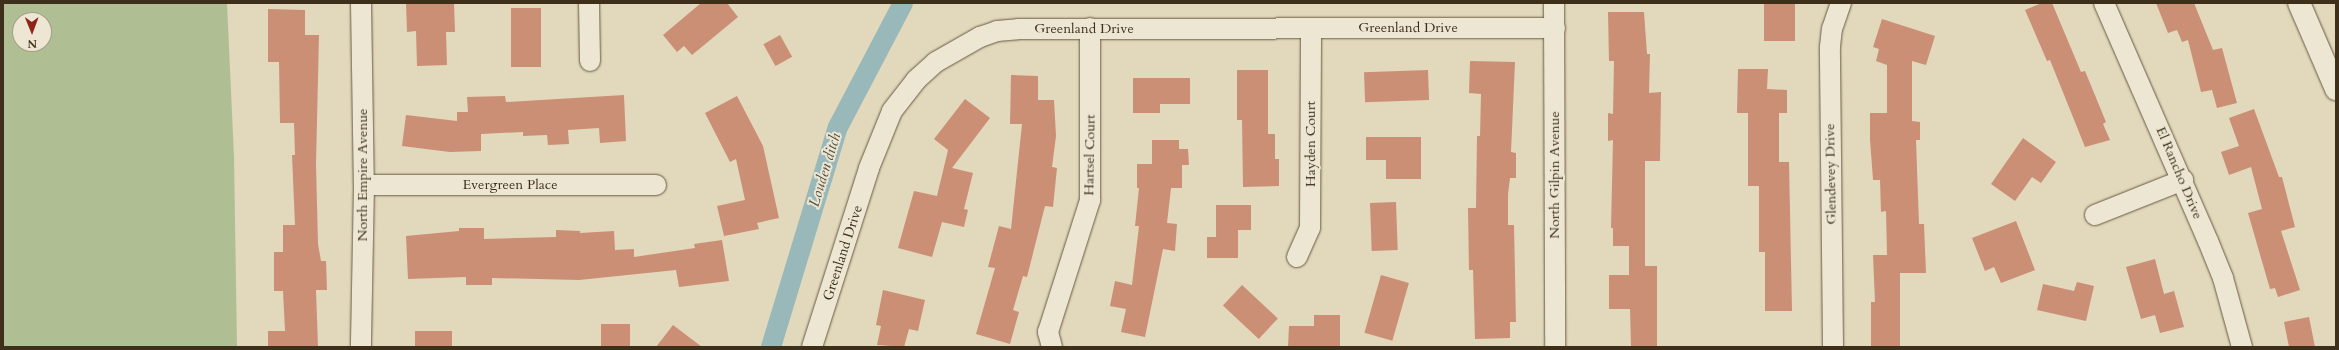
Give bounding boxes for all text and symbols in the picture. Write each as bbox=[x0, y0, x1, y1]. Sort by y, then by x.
north arrow bbox=[12, 12, 52, 52]
street label: Greenland Drive bbox=[1358, 20, 1458, 36]
street label: Greenland Drive bbox=[1034, 21, 1134, 37]
text: N bbox=[27, 36, 37, 51]
street label: Hayden Court bbox=[1303, 101, 1319, 187]
street label: North Empire Avenue bbox=[355, 109, 371, 241]
street label: North Gilpin Avenue bbox=[1547, 111, 1563, 239]
street label: Hartsel Court bbox=[1081, 114, 1099, 196]
street label: Glendevey Drive bbox=[1822, 123, 1840, 225]
street label: El Rancho Drive bbox=[2152, 124, 2206, 222]
water label: Louden ditch bbox=[805, 131, 845, 209]
street label: Evergreen Place bbox=[462, 177, 558, 193]
street label: Greenland Drive bbox=[820, 203, 866, 303]

